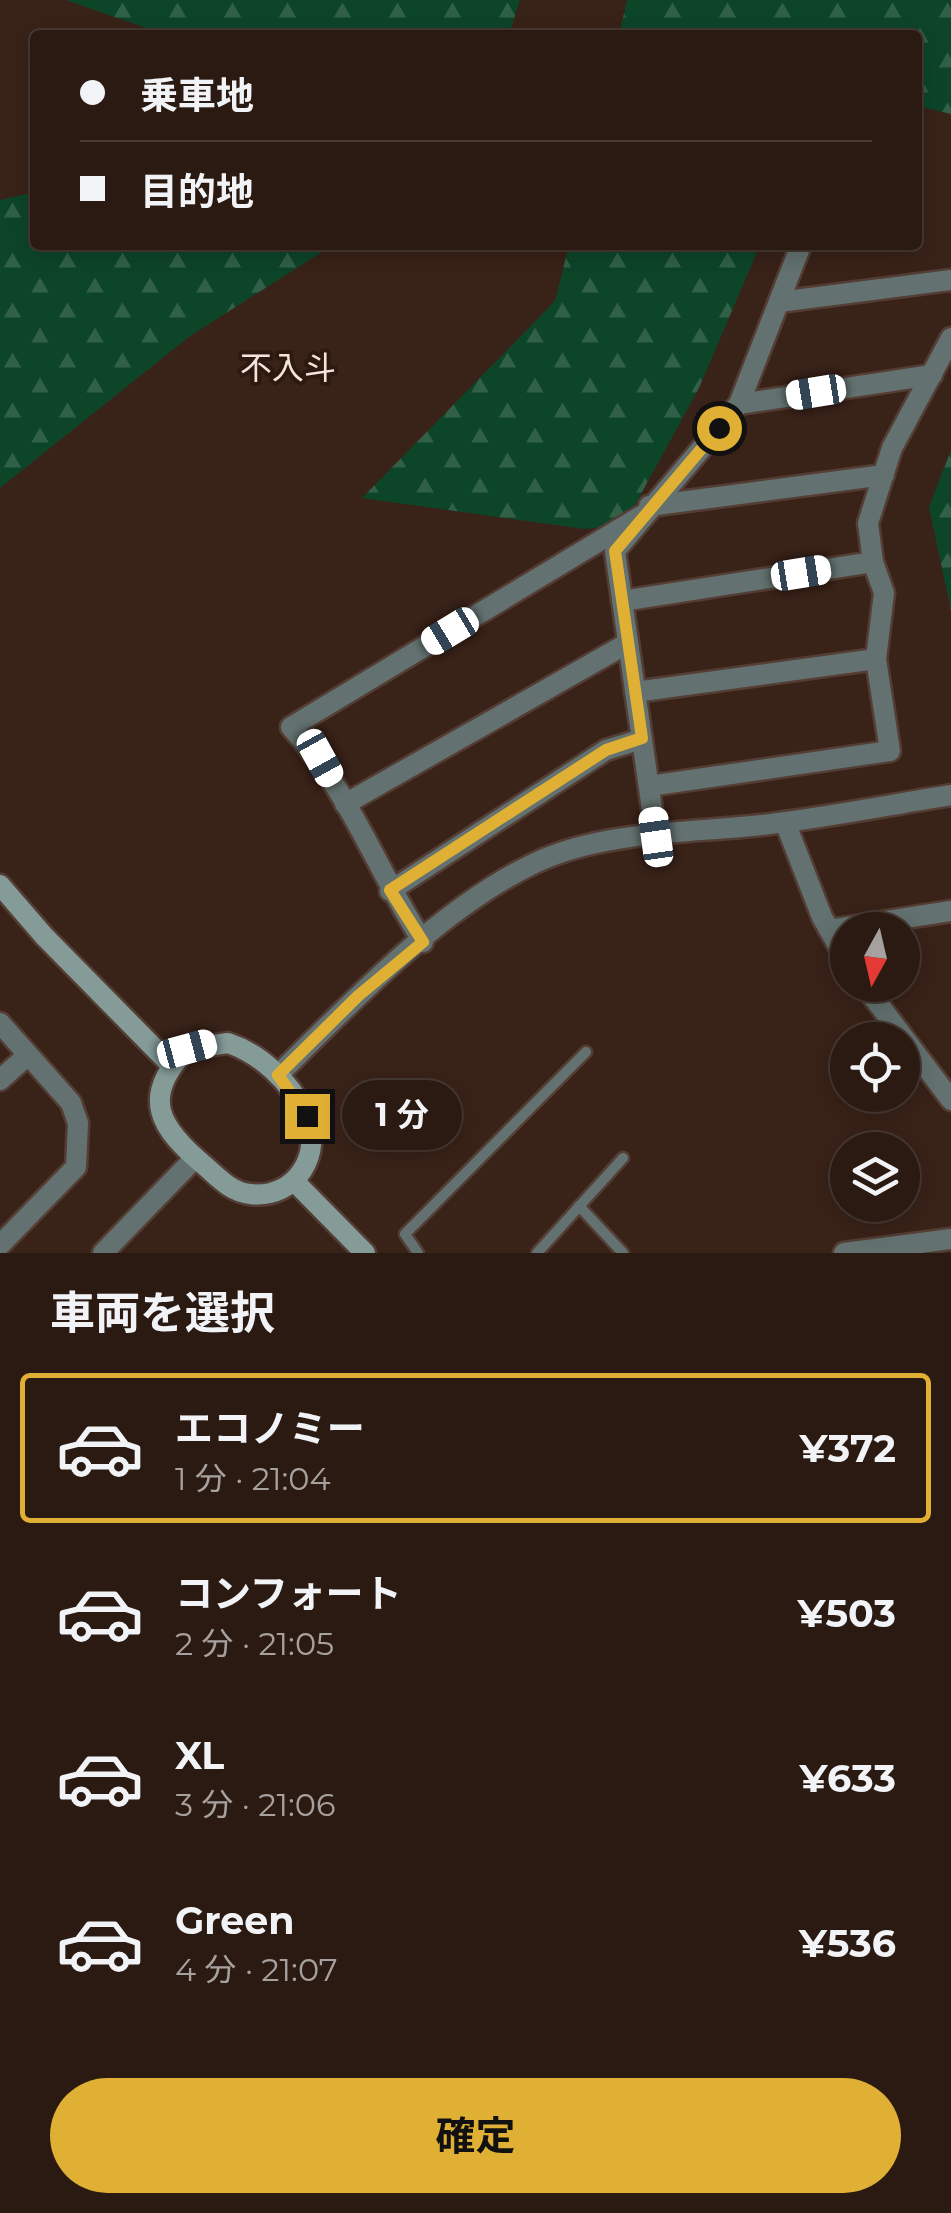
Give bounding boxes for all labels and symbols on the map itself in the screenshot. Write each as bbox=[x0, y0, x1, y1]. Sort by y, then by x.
district label: 不入斗 bbox=[240, 348, 336, 387]
car bbox=[784, 372, 848, 412]
route start bbox=[697, 406, 742, 451]
car bbox=[769, 553, 833, 593]
car bbox=[417, 603, 483, 659]
car bbox=[292, 724, 348, 792]
car bbox=[637, 805, 675, 869]
north arrow bbox=[830, 912, 920, 1002]
car bbox=[154, 1027, 220, 1071]
callout: 1 分 bbox=[342, 1081, 462, 1151]
route end bbox=[285, 1094, 330, 1139]

